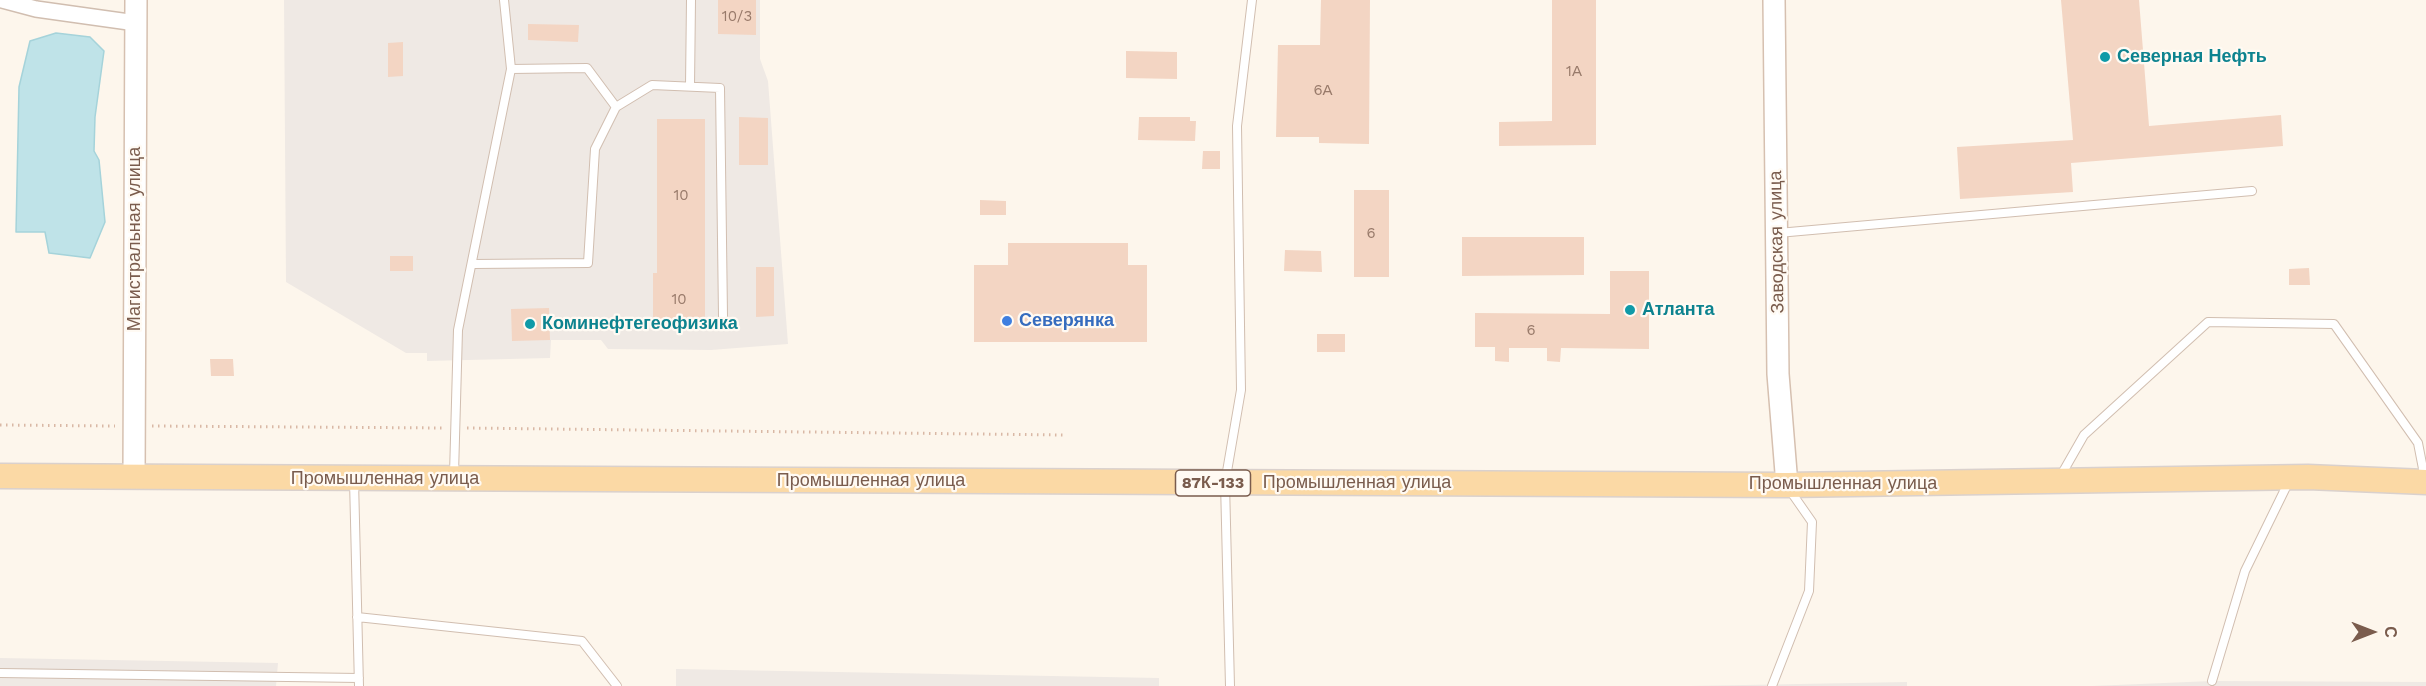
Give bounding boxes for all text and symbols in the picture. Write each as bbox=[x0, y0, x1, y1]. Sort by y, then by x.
house number: 10/3 bbox=[722, 8, 752, 26]
place label: Северная Нефть bbox=[2117, 46, 2267, 68]
marker: Северная Нефть bbox=[2098, 50, 2112, 64]
house number: 1А bbox=[1566, 63, 1582, 81]
house number: 6А bbox=[1313, 82, 1333, 100]
street label: Магистральная улица bbox=[124, 147, 146, 331]
street label: Заводская улица bbox=[1765, 170, 1789, 314]
house number: 10 bbox=[673, 187, 689, 205]
house number: 6 bbox=[1366, 225, 1376, 243]
house number: 10 bbox=[671, 291, 687, 309]
place label: Атланта bbox=[1642, 299, 1714, 321]
marker: Атланта bbox=[1623, 303, 1637, 317]
place label: Северянка bbox=[1019, 310, 1114, 332]
place label: Коминефтегеофизика bbox=[542, 313, 738, 335]
marker: Северянка bbox=[1000, 314, 1014, 328]
marker: Коминефтегеофизика bbox=[523, 317, 537, 331]
house number: 6 bbox=[1526, 322, 1536, 340]
street label: Промышленная улица bbox=[291, 468, 479, 490]
street label: Промышленная улица bbox=[777, 470, 965, 492]
road number: 87К-133 bbox=[1176, 470, 1250, 496]
street label: Промышленная улица bbox=[1263, 472, 1451, 494]
street label: Промышленная улица bbox=[1749, 473, 1937, 495]
north arrow bbox=[2342, 602, 2402, 662]
text: С bbox=[2381, 626, 2400, 638]

